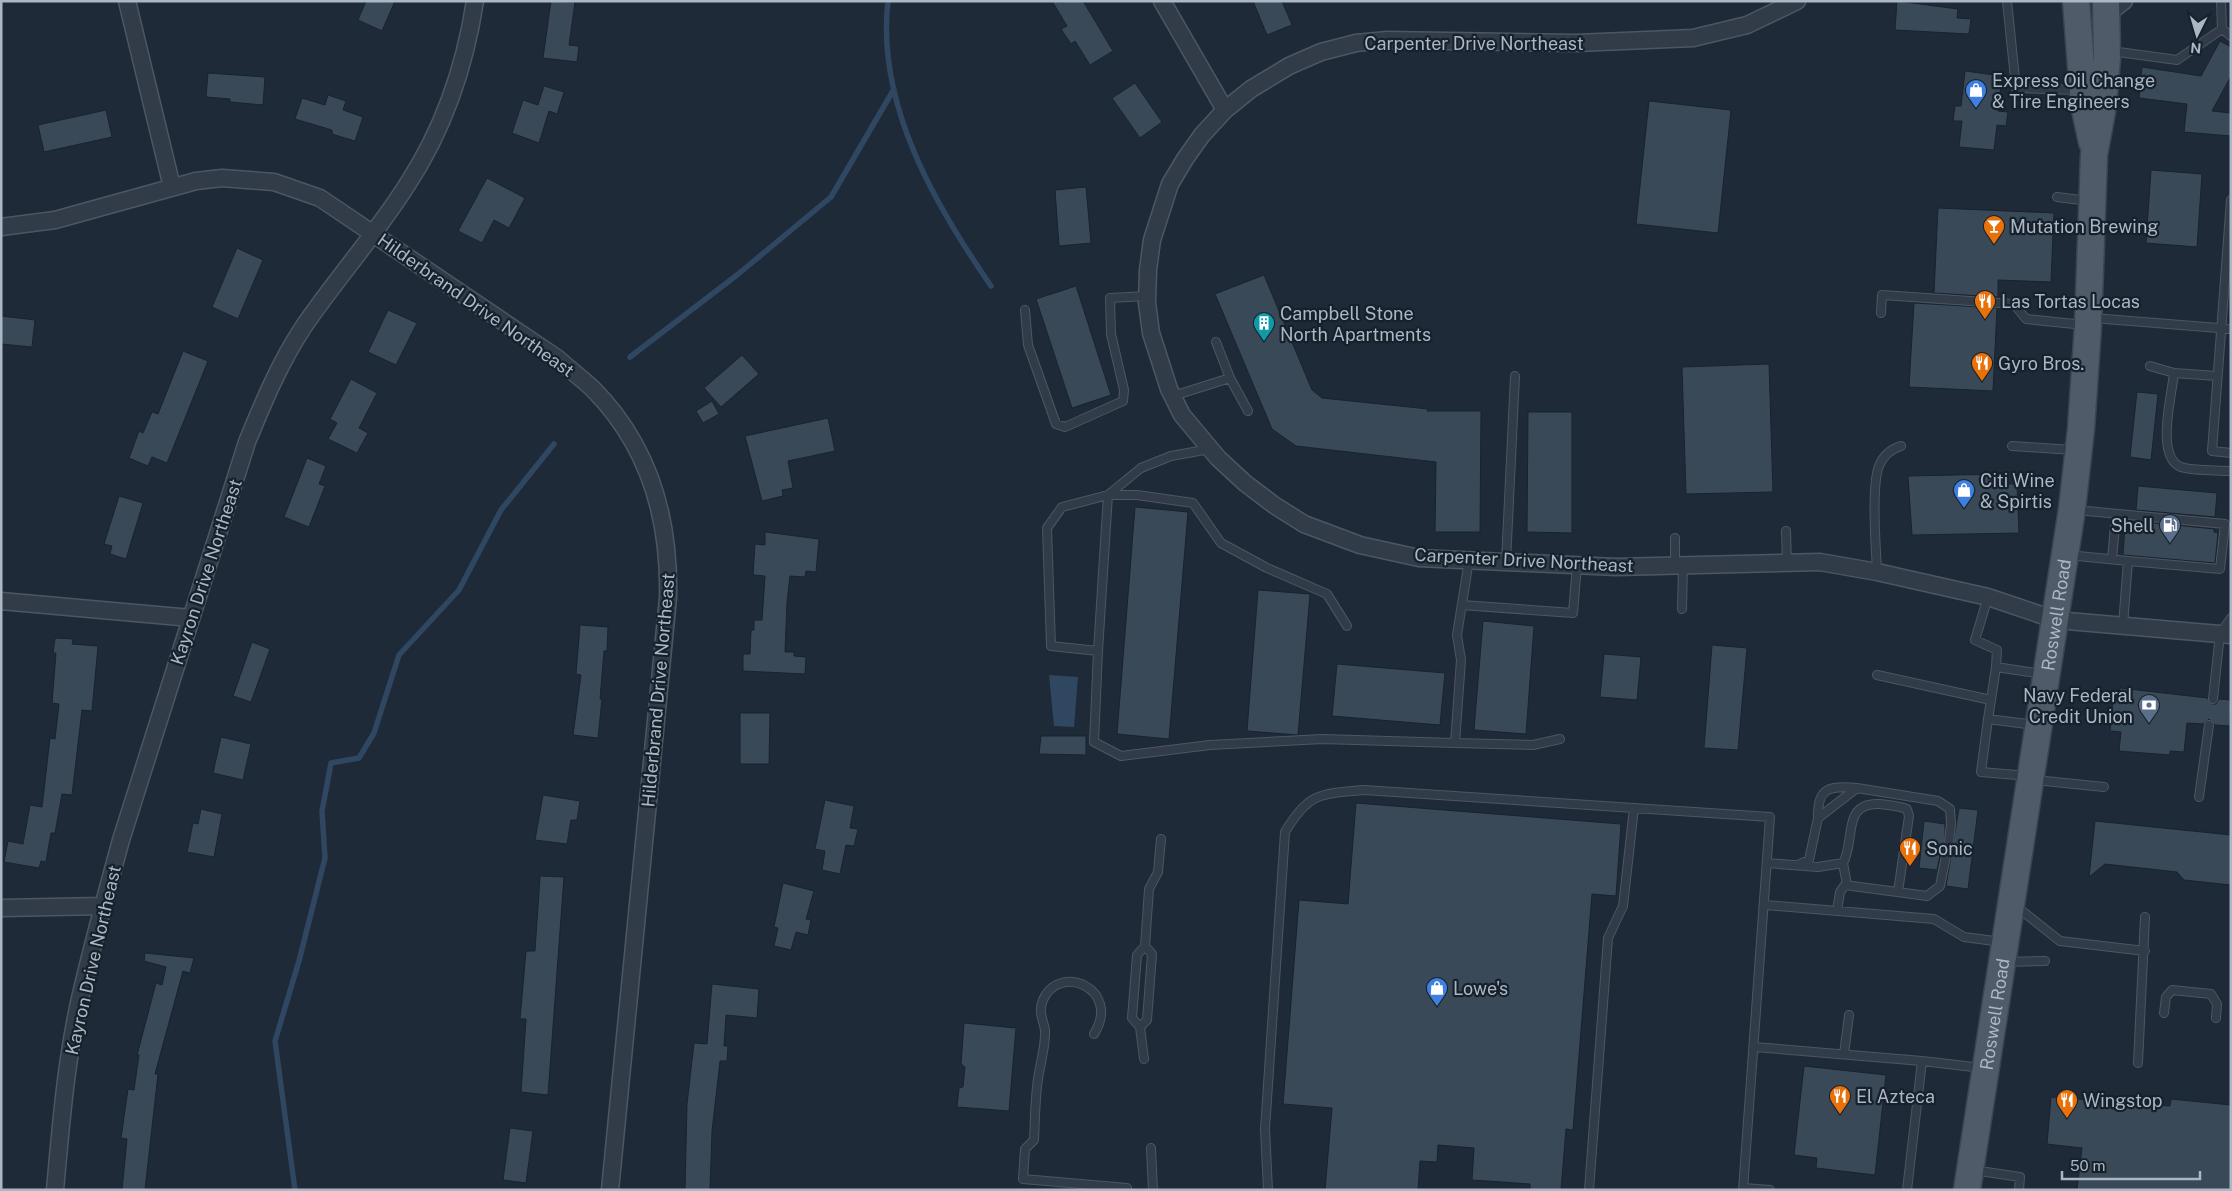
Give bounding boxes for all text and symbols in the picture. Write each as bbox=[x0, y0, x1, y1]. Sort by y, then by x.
north arrow bbox=[2172, 10, 2222, 60]
street label: Carpenter Drive Northeast bbox=[1364, 33, 1584, 54]
text: N bbox=[2190, 40, 2202, 56]
place label: Express Oil Change & Tire Engineers bbox=[1992, 70, 2155, 112]
shop icon: Express Oil Change & Tire Engineers bbox=[1964, 78, 1988, 109]
bar icon: Mutation Brewing bbox=[1982, 214, 2006, 245]
place label: Mutation Brewing bbox=[2010, 216, 2159, 237]
street label: Hilderbrand Drive Northeast bbox=[374, 229, 578, 381]
restaurant icon: Las Tortas Locas bbox=[1973, 289, 1997, 320]
place label: Las Tortas Locas bbox=[2001, 291, 2140, 312]
place label: Campbell Stone North Apartments bbox=[1280, 303, 1431, 345]
building icon: Campbell Stone North Apartments bbox=[1252, 311, 1276, 342]
restaurant icon: Gyro Bros. bbox=[1970, 351, 1994, 382]
place label: Gyro Bros. bbox=[1998, 353, 2084, 374]
place label: Citi Wine & Spirtis bbox=[1980, 470, 2055, 512]
street label: Kayron Drive Northeast bbox=[166, 476, 246, 668]
shop icon: Citi Wine & Spirtis bbox=[1952, 478, 1976, 509]
fuel station icon: Shell bbox=[2158, 513, 2182, 544]
place label: Shell bbox=[2111, 515, 2154, 536]
street label: Carpenter Drive Northeast bbox=[1414, 544, 1634, 576]
street label: Roswell Road bbox=[2037, 557, 2075, 672]
street label: Hilderbrand Drive Northeast bbox=[637, 572, 679, 808]
place label: Navy Federal Credit Union bbox=[2023, 685, 2133, 727]
bank icon: Navy Federal Credit Union bbox=[2137, 693, 2161, 724]
restaurant icon: Sonic bbox=[1898, 836, 1922, 867]
place label: Sonic bbox=[1926, 838, 1973, 859]
street label: Kayron Drive Northeast bbox=[61, 863, 125, 1057]
street label: Roswell Road bbox=[1975, 957, 2013, 1071]
shop icon: Lowe's bbox=[1425, 976, 1449, 1007]
place label: Lowe's bbox=[1453, 978, 1508, 999]
restaurant icon: El Azteca bbox=[1828, 1084, 1852, 1115]
place label: El Azteca bbox=[1856, 1086, 1935, 1107]
restaurant icon: Wingstop bbox=[2055, 1088, 2079, 1119]
place label: Wingstop bbox=[2083, 1090, 2163, 1111]
scale bar bbox=[2062, 1148, 2200, 1180]
text: 50 m bbox=[2070, 1157, 2105, 1174]

